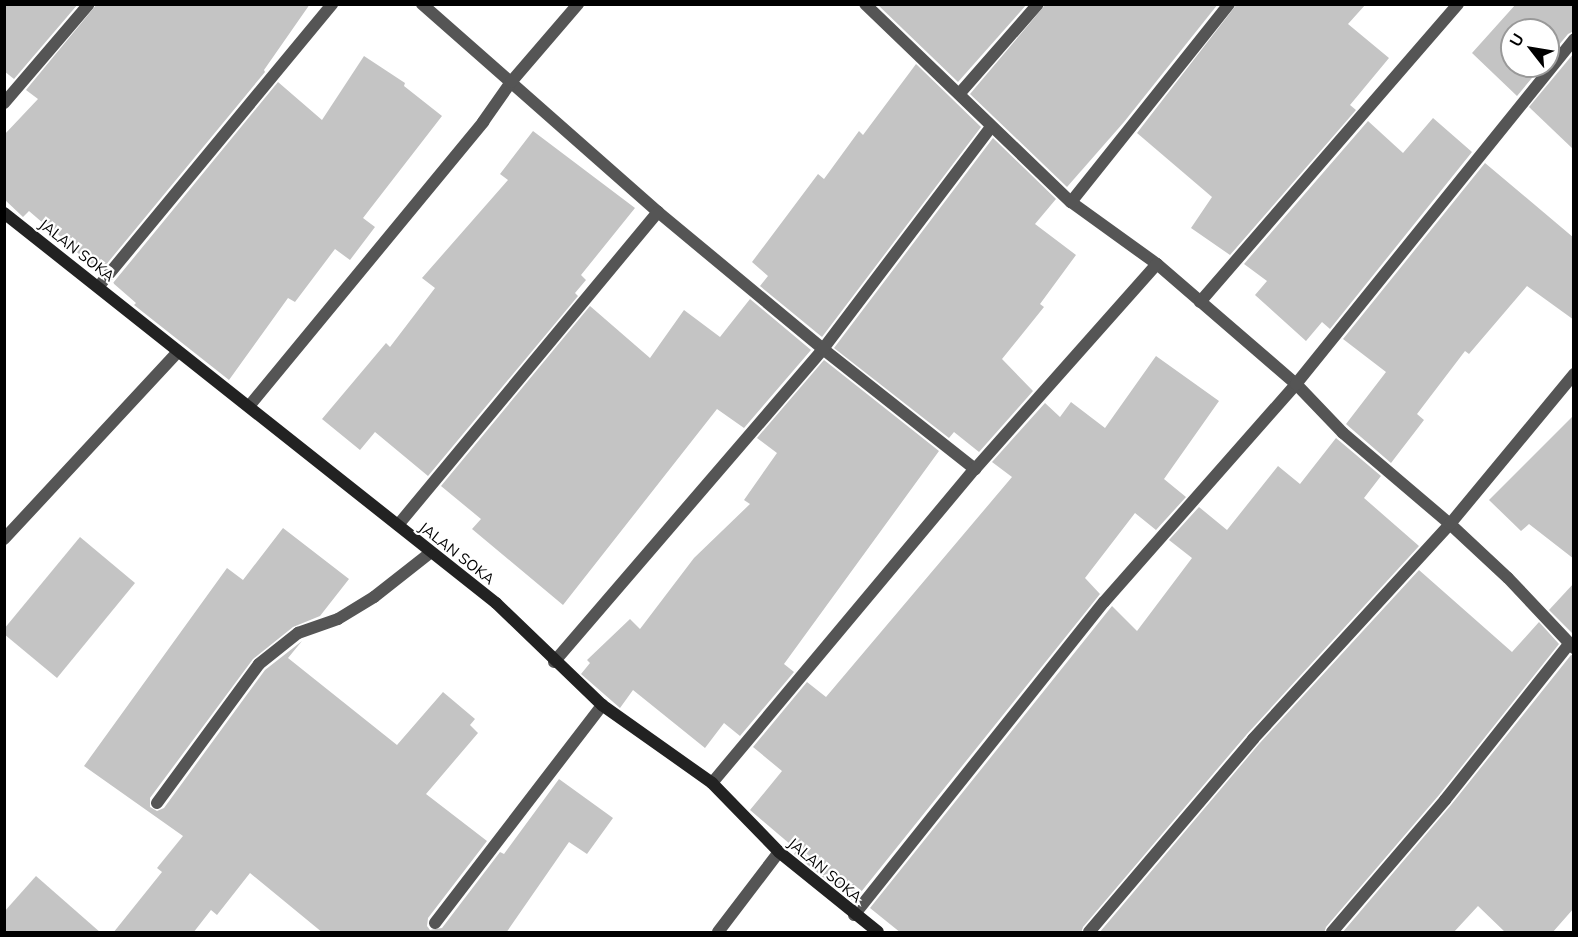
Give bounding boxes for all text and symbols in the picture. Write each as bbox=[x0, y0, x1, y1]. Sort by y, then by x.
north arrow bbox=[1500, 18, 1560, 78]
text: U bbox=[1505, 30, 1528, 50]
street label: JALAN SOKA bbox=[36, 215, 118, 285]
street label: JALAN SOKA bbox=[416, 518, 498, 588]
street label: JALAN SOKA bbox=[784, 834, 866, 906]

